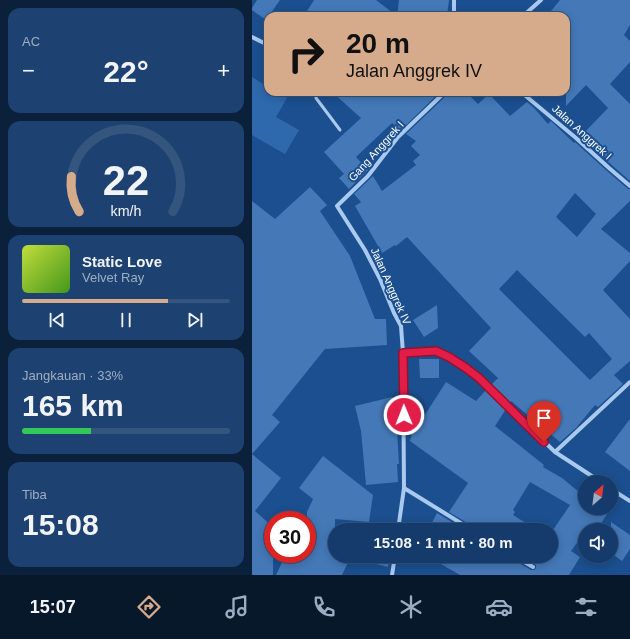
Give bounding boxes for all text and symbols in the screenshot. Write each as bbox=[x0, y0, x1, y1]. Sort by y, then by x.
icon: right bbox=[280, 28, 332, 80]
text: 20 m bbox=[346, 28, 410, 59]
text: AC bbox=[22, 34, 40, 49]
text: 22° bbox=[103, 55, 149, 88]
text: − bbox=[22, 58, 35, 83]
text: + bbox=[217, 58, 230, 83]
text: Jalan Anggrek IV bbox=[346, 61, 482, 81]
street label: Jalan Anggrek I bbox=[550, 102, 614, 162]
street label: Gang Anggrek I bbox=[346, 119, 406, 183]
text: 22 bbox=[103, 157, 149, 204]
text: km/h bbox=[111, 203, 142, 219]
street label: Jalan Anggrek IV bbox=[369, 246, 414, 327]
text: Static Love bbox=[82, 253, 162, 270]
text: Velvet Ray bbox=[82, 270, 144, 285]
icon: previous bbox=[46, 309, 68, 331]
icon: pause bbox=[115, 309, 137, 331]
icon: next bbox=[184, 309, 206, 331]
text: Jangkauan · 33% bbox=[22, 368, 123, 383]
text: 165 km bbox=[22, 389, 124, 422]
position arrow bbox=[383, 394, 425, 436]
pin bbox=[527, 401, 561, 442]
icon: arrive bbox=[533, 407, 555, 429]
north arrow bbox=[578, 475, 618, 515]
map controls bbox=[578, 475, 618, 563]
text: Tiba bbox=[22, 487, 47, 502]
text: 15:08 bbox=[22, 508, 99, 541]
speed limit sign: 30 bbox=[264, 511, 316, 563]
button: sound bbox=[578, 523, 618, 563]
text: 15:08 · 1 mnt · 80 m bbox=[373, 534, 513, 551]
icon: directions bbox=[135, 593, 163, 621]
icon: music bbox=[223, 593, 251, 621]
icon: phone bbox=[310, 593, 338, 621]
icon: climate bbox=[397, 593, 425, 621]
icon: car bbox=[485, 593, 513, 621]
icon: filters bbox=[572, 593, 600, 621]
text: 15:07 bbox=[30, 597, 76, 617]

